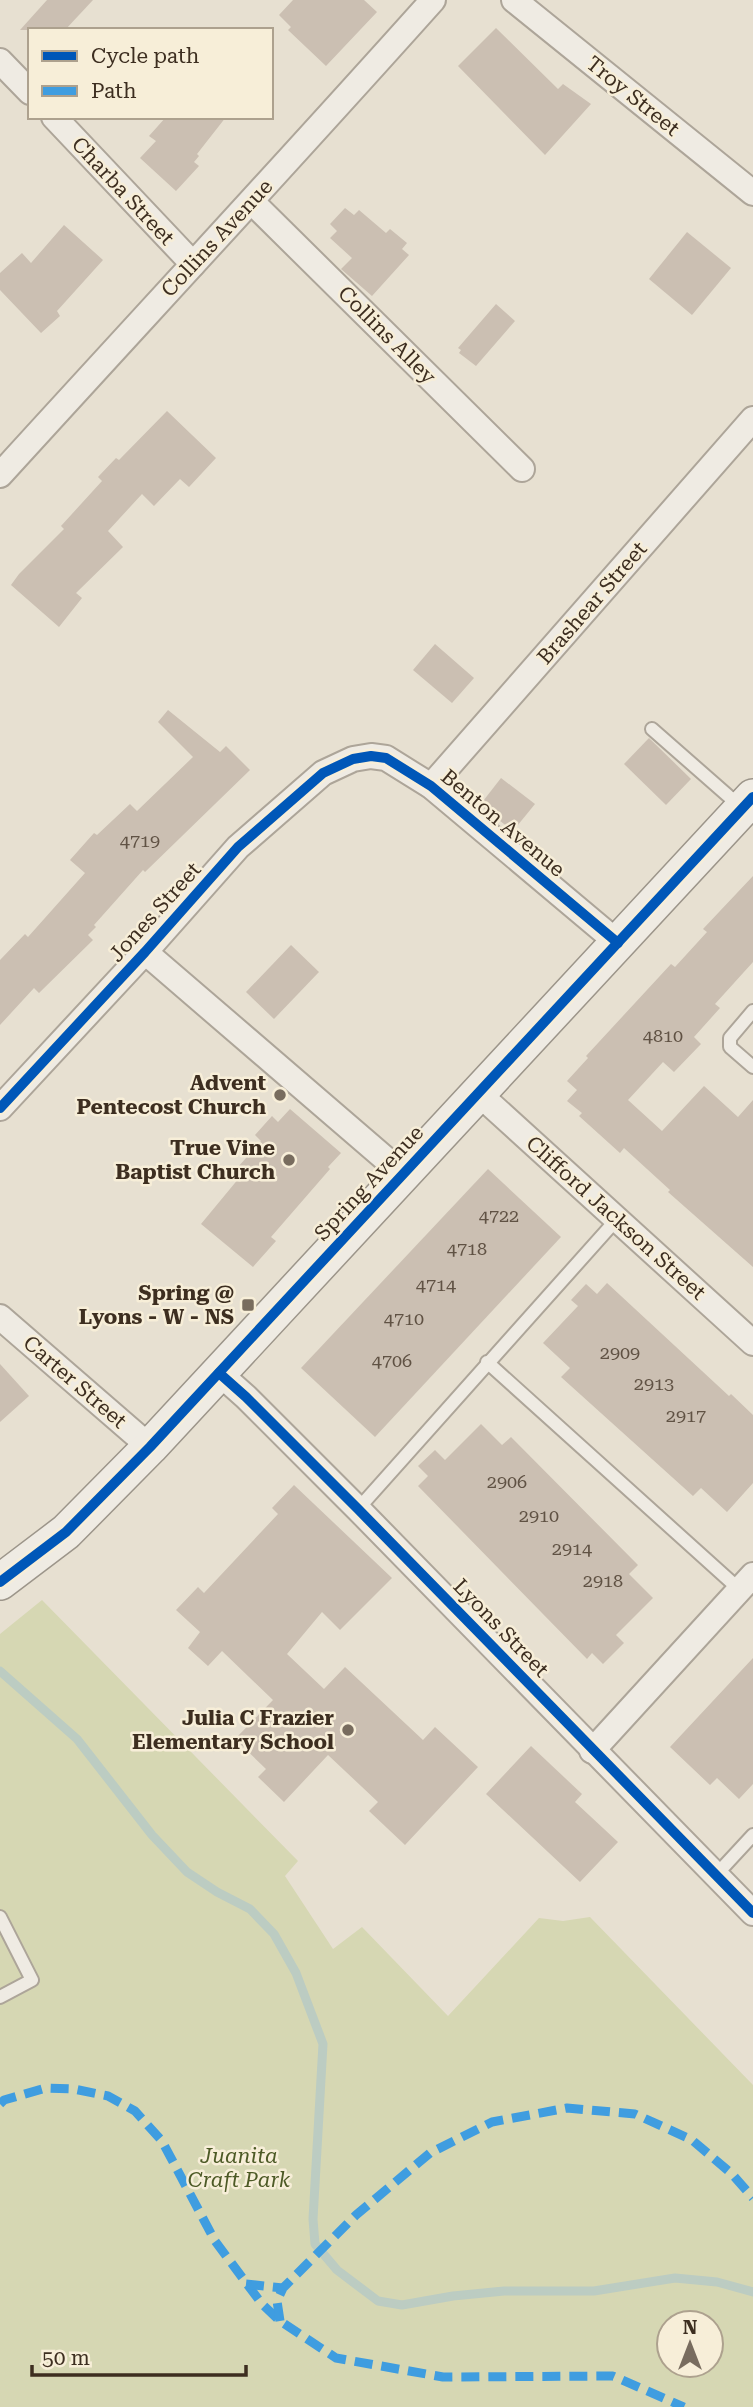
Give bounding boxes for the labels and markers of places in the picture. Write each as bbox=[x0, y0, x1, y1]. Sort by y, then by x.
place label: Advent Pentecost Church bbox=[77, 1071, 266, 1119]
marker: Advent Pentecost Church bbox=[272, 1087, 288, 1103]
place label: True Vine Baptist Church bbox=[115, 1136, 275, 1184]
marker: True Vine Baptist Church bbox=[281, 1152, 297, 1168]
place label: Spring @ Lyons - W - NS bbox=[79, 1281, 234, 1329]
marker: Spring @ Lyons - W - NS bbox=[240, 1297, 256, 1313]
place label: Julia C Frazier Elementary School bbox=[132, 1706, 334, 1754]
marker: Julia C Frazier Elementary School bbox=[340, 1722, 356, 1738]

